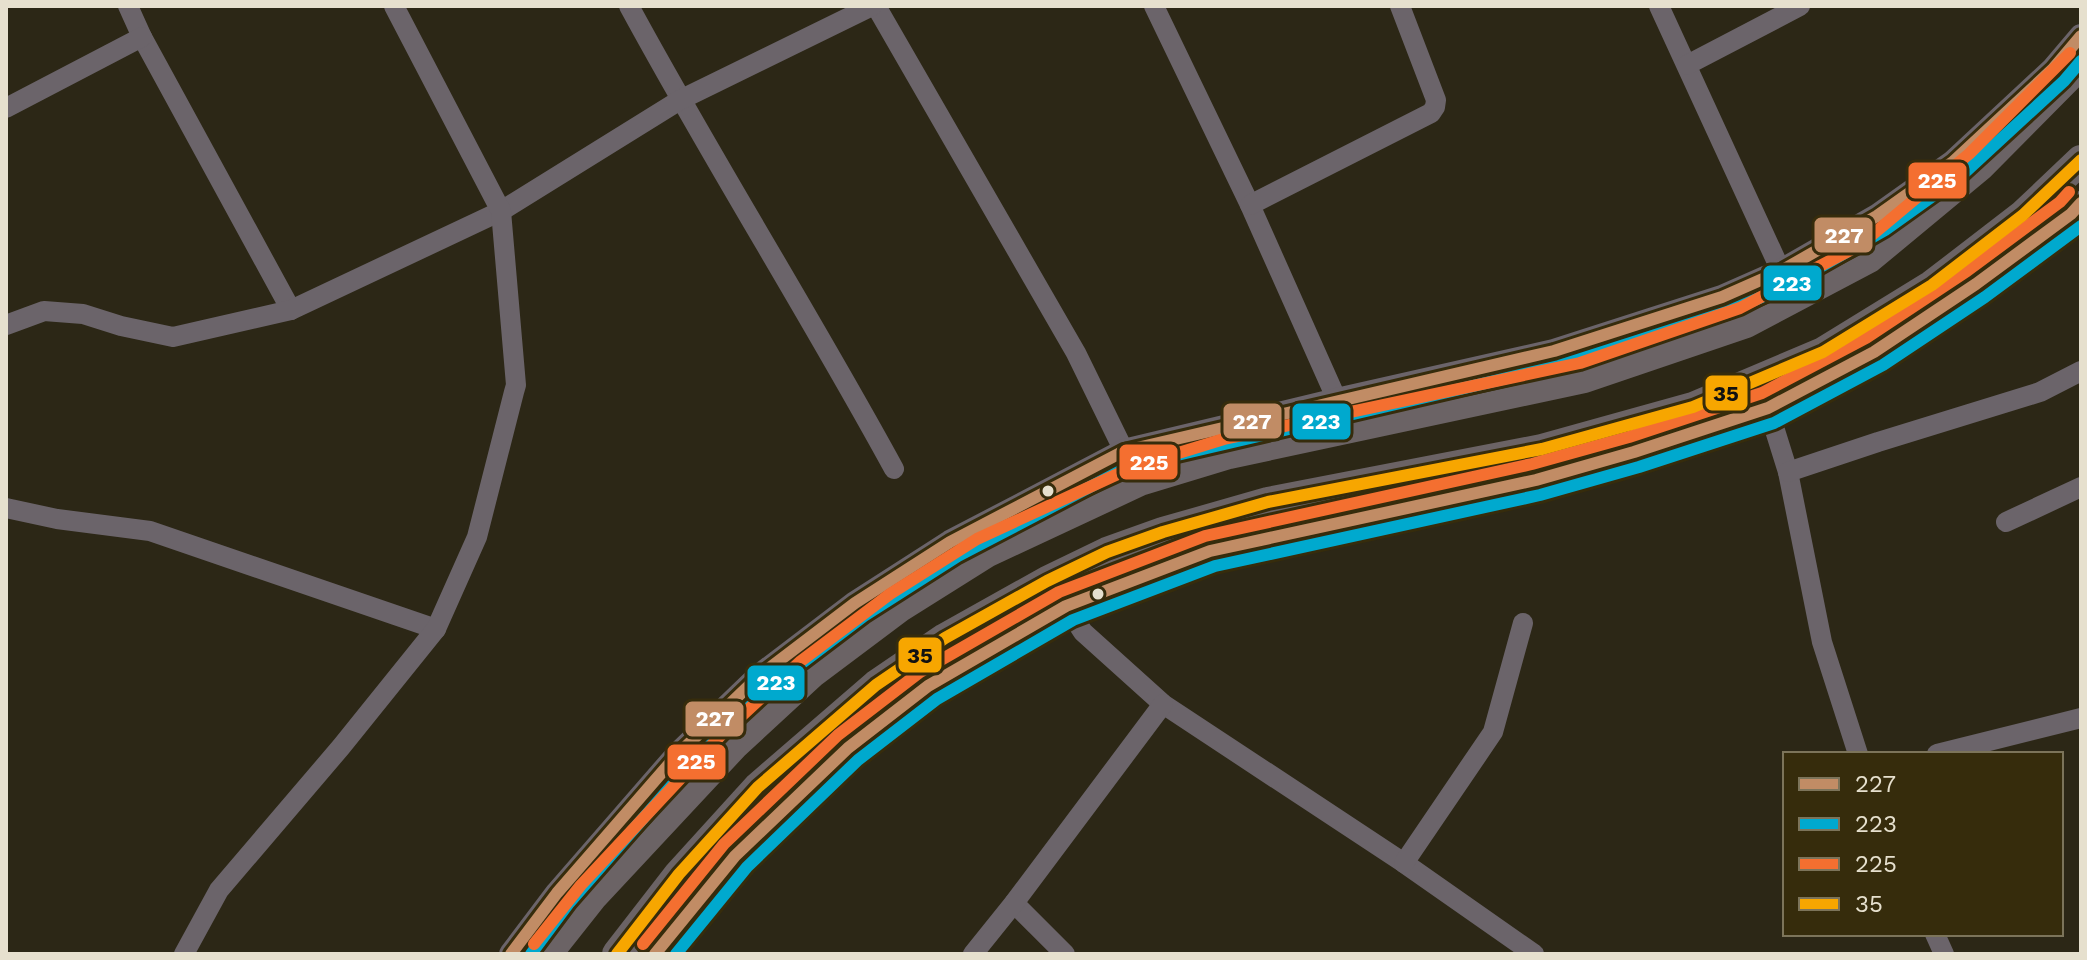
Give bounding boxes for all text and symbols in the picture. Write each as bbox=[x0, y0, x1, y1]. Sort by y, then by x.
line badge: 225 bbox=[1907, 161, 1968, 200]
text: 225 bbox=[1917, 168, 1957, 193]
line badge: 227 bbox=[1813, 216, 1874, 254]
text: 227 bbox=[1824, 223, 1864, 248]
line badge: 223 bbox=[1762, 264, 1823, 302]
text: 223 bbox=[1772, 271, 1812, 296]
line badge: 35 bbox=[1704, 374, 1749, 412]
text: 35 bbox=[1713, 381, 1739, 406]
line badge: 227 bbox=[1222, 402, 1283, 440]
line badge: 223 bbox=[1291, 402, 1352, 441]
text: 227 bbox=[1232, 409, 1272, 434]
text: 223 bbox=[1301, 409, 1341, 434]
line badge: 225 bbox=[1118, 443, 1179, 481]
text: 225 bbox=[1129, 450, 1169, 475]
unlabelled marker bbox=[1040, 483, 1056, 499]
unlabelled marker bbox=[1090, 586, 1106, 602]
line badge: 35 bbox=[897, 636, 943, 674]
text: 35 bbox=[907, 643, 933, 668]
line badge: 223 bbox=[746, 664, 806, 702]
text: 223 bbox=[756, 670, 796, 695]
line badge: 227 bbox=[684, 700, 745, 738]
text: 227 bbox=[695, 706, 735, 731]
line badge: 225 bbox=[666, 743, 727, 781]
text: 225 bbox=[676, 749, 716, 774]
legend bbox=[1783, 752, 2063, 936]
text: 227 bbox=[1855, 770, 1896, 798]
text: 223 bbox=[1855, 810, 1897, 838]
text: 225 bbox=[1855, 850, 1897, 878]
text: 35 bbox=[1855, 890, 1883, 918]

